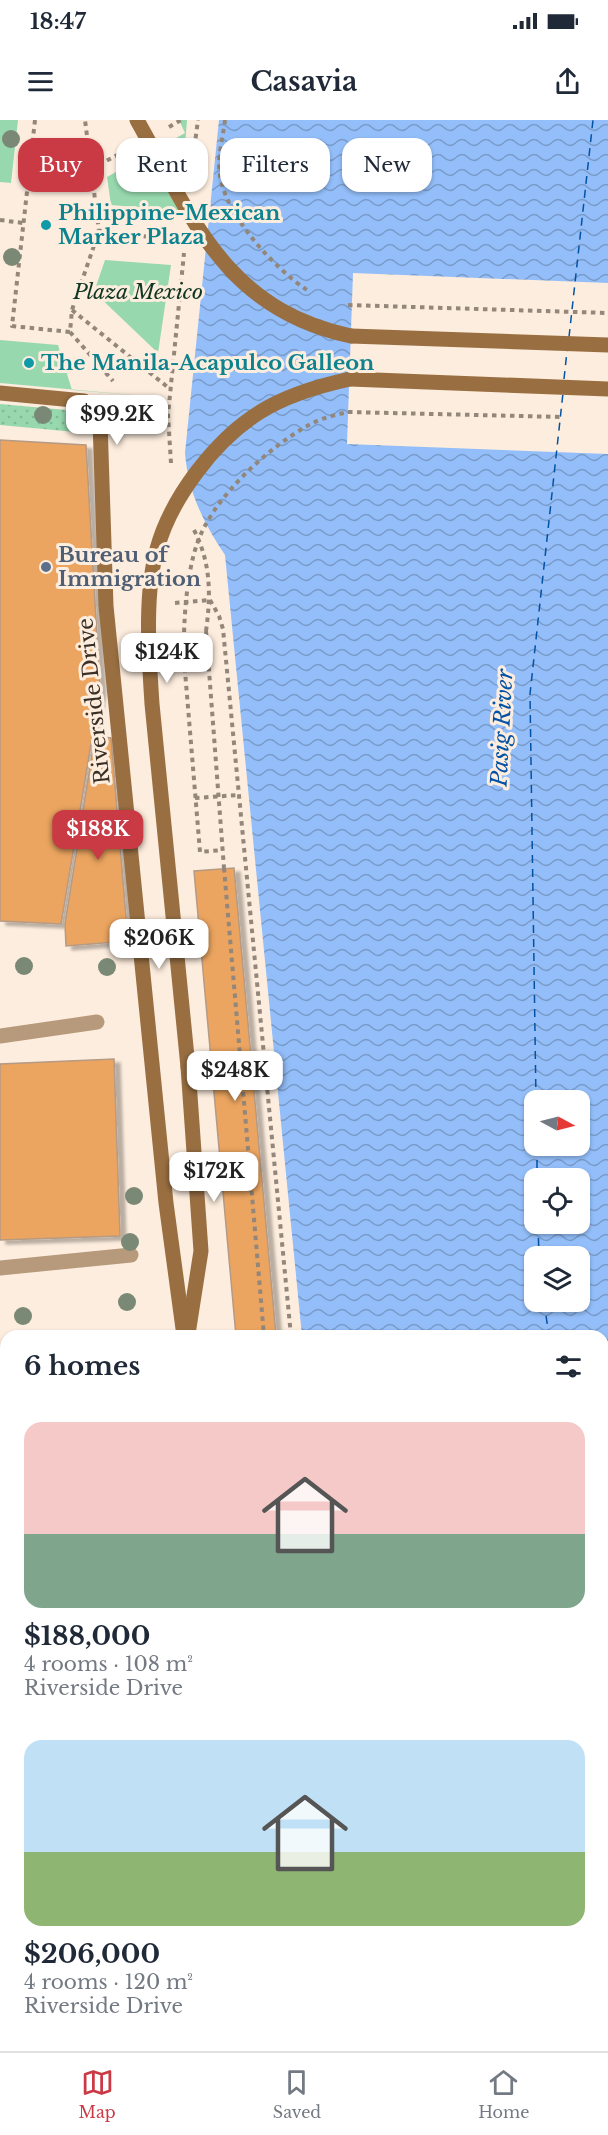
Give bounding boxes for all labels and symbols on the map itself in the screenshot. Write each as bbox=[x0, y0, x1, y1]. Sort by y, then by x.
place label: Philippine-Mexican Marker Plaza bbox=[58, 200, 280, 250]
marker: Philippine-Mexican Marker Plaza bbox=[39, 218, 53, 232]
park label: Plaza Mexico bbox=[72, 279, 203, 305]
place label: The Manila-Acapulco Galleon bbox=[41, 350, 374, 376]
marker: The Manila-Acapulco Galleon bbox=[22, 356, 36, 370]
pin: $99.2K bbox=[68, 395, 166, 446]
place label: Bureau of Immigration bbox=[58, 542, 201, 592]
marker: Bureau of Immigration bbox=[39, 560, 53, 574]
street label: Riverside Drive bbox=[72, 617, 116, 785]
pin: $124K bbox=[125, 633, 209, 684]
water label: Pasig River bbox=[485, 668, 519, 788]
pin: $188K bbox=[56, 810, 140, 861]
pin: $206K bbox=[117, 919, 201, 970]
pin: $248K bbox=[193, 1051, 277, 1102]
north arrow bbox=[524, 1090, 590, 1156]
pin: $172K bbox=[172, 1152, 256, 1203]

